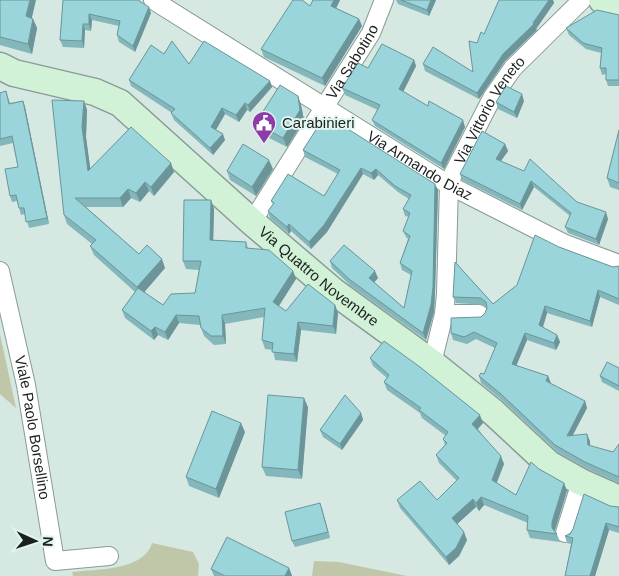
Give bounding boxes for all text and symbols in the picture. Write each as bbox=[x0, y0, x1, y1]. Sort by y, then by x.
street label: Via Sabotino bbox=[322, 22, 381, 102]
street label: Via Vittorio Veneto bbox=[451, 52, 528, 167]
public building icon: Carabinieri bbox=[251, 110, 277, 144]
place label: Carabinieri bbox=[282, 114, 355, 131]
street label: Via Armando Diaz bbox=[364, 127, 475, 203]
street label: Via Quattro Novembre bbox=[256, 223, 382, 329]
street label: Viale Paolo Borsellino bbox=[12, 354, 54, 501]
north arrow bbox=[10, 516, 60, 566]
text: N bbox=[40, 536, 56, 547]

